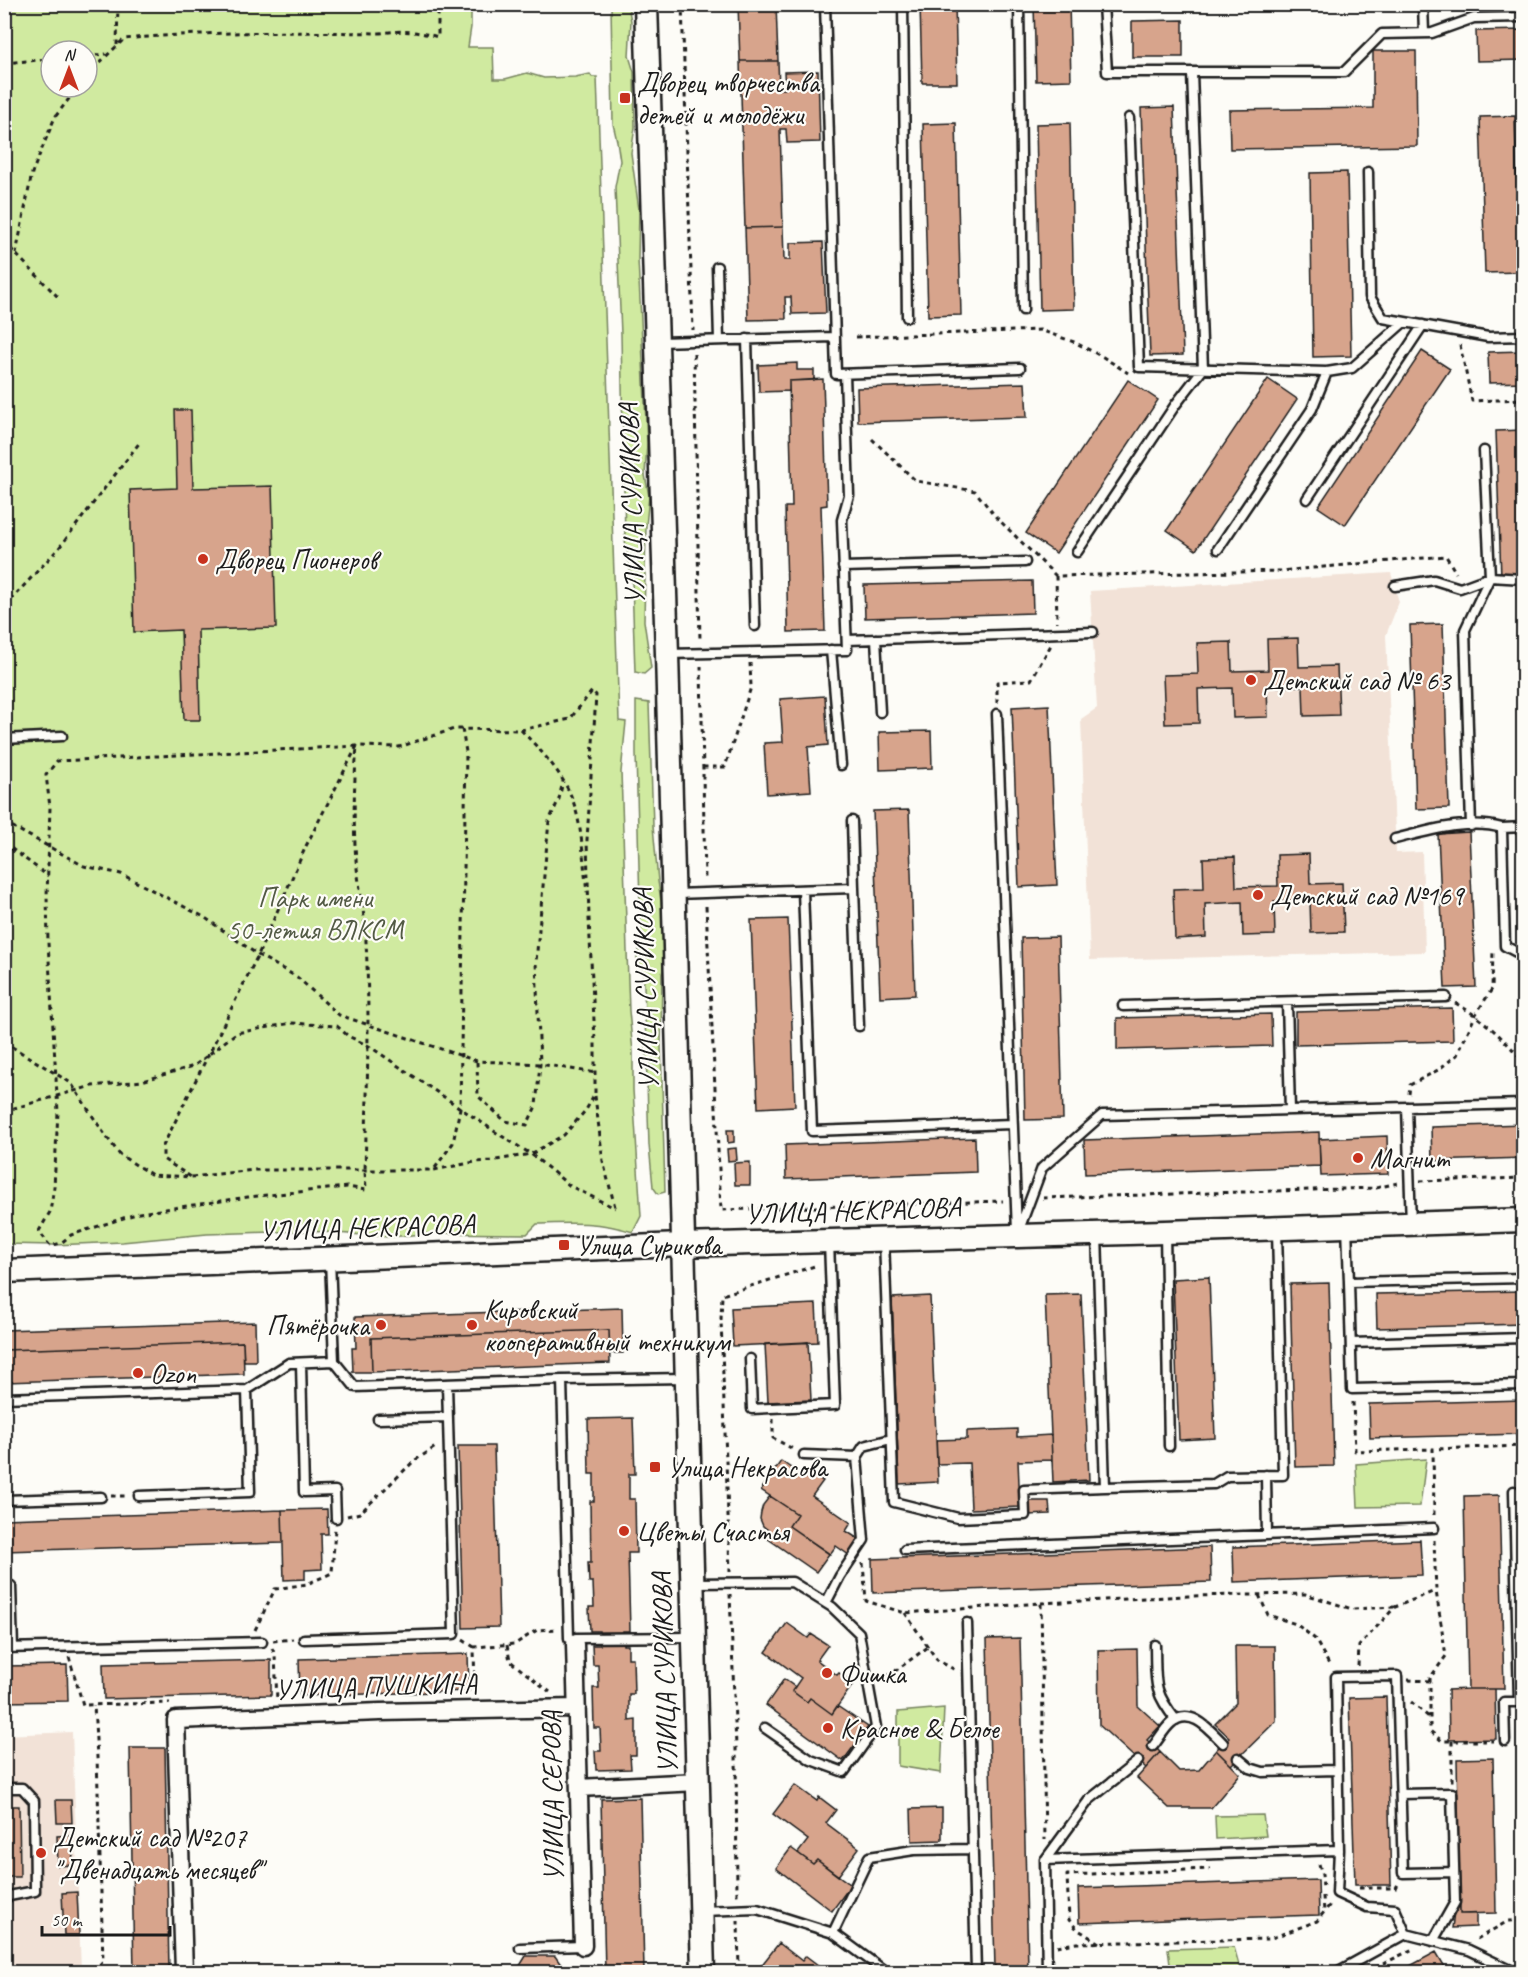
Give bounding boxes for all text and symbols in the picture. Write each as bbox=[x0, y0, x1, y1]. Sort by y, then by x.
north arrow bbox=[39, 39, 99, 99]
text: N bbox=[64, 45, 77, 65]
place label: Дворец творчества детей и молодёжи bbox=[637, 65, 821, 132]
marker: Дворец творчества детей и молодёжи bbox=[618, 91, 632, 105]
street label: УЛИЦА СУРИКОВА bbox=[610, 401, 652, 605]
place label: Дворец Пионеров bbox=[215, 542, 382, 577]
marker: Дворец Пионеров bbox=[196, 552, 210, 566]
place label: Детский сад № 63 bbox=[1263, 663, 1453, 698]
marker: Детский сад № 63 bbox=[1244, 673, 1258, 687]
place label: Детский сад №169 bbox=[1270, 878, 1466, 913]
park label: Парк имени 50-летия ВЛКСМ bbox=[227, 880, 405, 947]
street label: УЛИЦА СУРИКОВА bbox=[624, 886, 666, 1090]
marker: Детский сад №169 bbox=[1251, 888, 1265, 902]
place label: Магнит bbox=[1370, 1141, 1451, 1176]
marker: Магнит bbox=[1351, 1151, 1365, 1165]
street label: УЛИЦА НЕКРАСОВА bbox=[745, 1189, 963, 1231]
street label: УЛИЦА НЕКРАСОВА bbox=[259, 1206, 477, 1248]
place label: Улица Сурикова bbox=[576, 1228, 724, 1263]
marker: Улица Сурикова bbox=[557, 1238, 571, 1252]
place label: Кировский кооперативный техникум bbox=[484, 1292, 732, 1359]
place label: Пятёрочка bbox=[266, 1308, 371, 1343]
marker: Пятёрочка bbox=[374, 1318, 388, 1332]
marker: Кировский кооперативный техникум bbox=[465, 1318, 479, 1332]
place label: Ozon bbox=[150, 1356, 196, 1391]
marker: Ozon bbox=[131, 1366, 145, 1380]
place label: Улица Некрасова bbox=[667, 1450, 829, 1485]
marker: Улица Некрасова bbox=[648, 1460, 662, 1474]
place label: Цветы Счастья bbox=[636, 1514, 791, 1549]
marker: Цветы Счастья bbox=[617, 1524, 631, 1538]
street label: УЛИЦА СУРИКОВА bbox=[643, 1570, 685, 1774]
place label: Фишка bbox=[839, 1656, 907, 1691]
street label: УЛИЦА ПУШКИНА bbox=[274, 1665, 479, 1707]
marker: Фишка bbox=[820, 1666, 834, 1680]
street label: УЛИЦА СЕРОВА bbox=[533, 1709, 571, 1882]
place label: Красное & Белое bbox=[840, 1711, 1000, 1746]
marker: Красное & Белое bbox=[821, 1721, 835, 1735]
place label: Детский сад №207 "Двенадцать месяцев" bbox=[53, 1820, 267, 1887]
marker: Детский сад №207 "Двенадцать месяцев" bbox=[34, 1846, 48, 1860]
scale bar bbox=[42, 1899, 170, 1937]
text: 50 m bbox=[51, 1909, 84, 1931]

